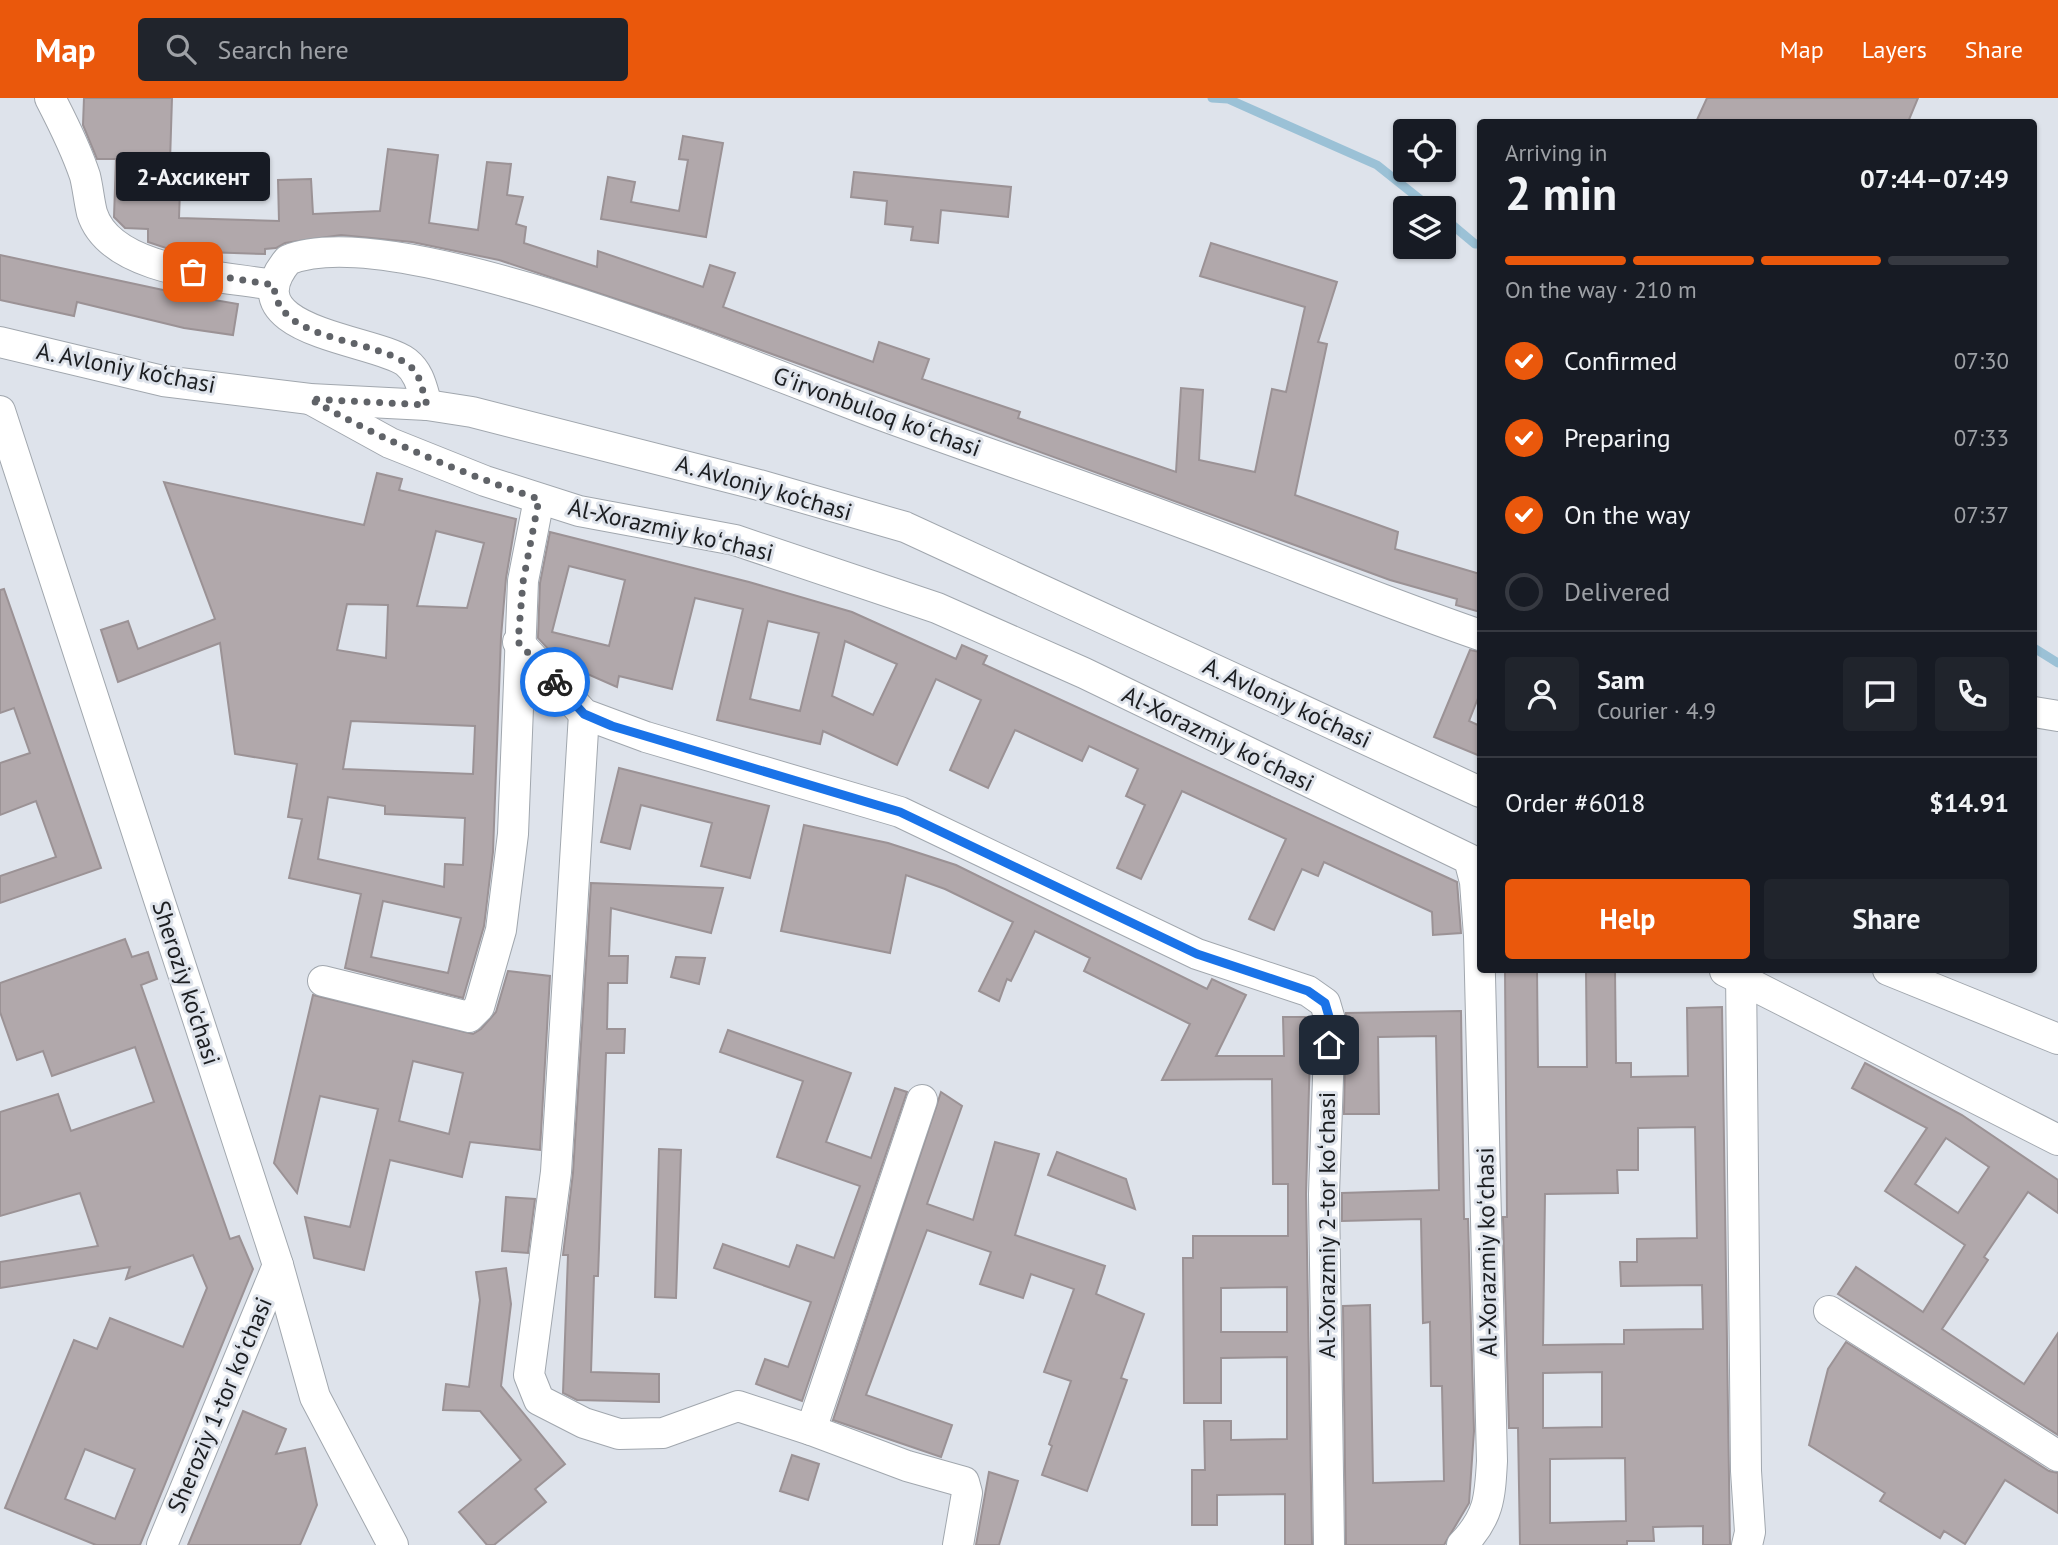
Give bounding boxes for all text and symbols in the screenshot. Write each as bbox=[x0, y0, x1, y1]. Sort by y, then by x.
search box bbox=[138, 18, 628, 81]
text: Map bbox=[35, 28, 96, 71]
icon: search bbox=[162, 30, 200, 68]
text: Search here bbox=[218, 33, 349, 66]
text: Map bbox=[1780, 34, 1824, 65]
text: Layers bbox=[1862, 34, 1927, 65]
text: Share bbox=[1965, 34, 2023, 65]
map controls bbox=[1393, 119, 1456, 259]
button: locate bbox=[1393, 119, 1456, 182]
text: Arriving in bbox=[1505, 138, 1607, 167]
callout: 2-Ахсикент bbox=[116, 153, 270, 202]
text: 2-Ахсикент bbox=[137, 162, 249, 191]
text: 07:44–07:49 bbox=[1860, 162, 2009, 195]
text: 2 min bbox=[1505, 163, 1617, 223]
button: layers bbox=[1393, 196, 1456, 259]
pin bbox=[163, 242, 223, 302]
icon: bag bbox=[174, 253, 212, 291]
text: On the way · 210 m bbox=[1505, 275, 1697, 304]
street label: A. Avloniy ko‘chasi bbox=[34, 335, 218, 400]
icon: check bbox=[1505, 342, 1543, 380]
text: Confirmed bbox=[1564, 344, 1677, 377]
text: 07:30 bbox=[1954, 346, 2009, 375]
street label: Gʻirvonbuloq koʻchasi bbox=[769, 360, 985, 464]
icon: check bbox=[1505, 419, 1543, 457]
text: Preparing bbox=[1564, 421, 1671, 454]
text: 07:33 bbox=[1954, 423, 2009, 452]
street label: A. Avloniy ko‘chasi bbox=[672, 448, 856, 527]
street label: Al-Xorazmiy koʻchasi bbox=[566, 491, 777, 568]
icon: check bbox=[1505, 496, 1543, 534]
text: On the way bbox=[1564, 498, 1690, 531]
text: 07:37 bbox=[1954, 500, 2009, 529]
text: Delivered bbox=[1564, 575, 1670, 608]
courier bbox=[520, 647, 590, 717]
street label: A. Avloniy ko‘chasi bbox=[1198, 650, 1376, 755]
button: person bbox=[1505, 657, 1579, 731]
button: chat bbox=[1843, 657, 1917, 731]
button: phone bbox=[1935, 657, 2009, 731]
icon: bike bbox=[536, 663, 574, 701]
text: Sam bbox=[1597, 663, 1645, 696]
street label: Al-Xorazmiy koʻchasi bbox=[1117, 679, 1319, 798]
text: Courier · 4.9 bbox=[1597, 696, 1716, 725]
text: Order #6018 bbox=[1505, 786, 1645, 819]
text: $14.91 bbox=[1929, 786, 2009, 819]
button: Help bbox=[1505, 879, 1750, 959]
button: Share bbox=[1764, 879, 2009, 959]
street label: Sheroziy ko'chasi bbox=[145, 897, 228, 1069]
pin bbox=[1299, 1015, 1359, 1075]
icon: home bbox=[1310, 1026, 1348, 1064]
street label: Al-Xorazmiy 2-tor koʻchasi bbox=[1311, 1092, 1342, 1358]
street label: Al-Xorazmiy koʻchasi bbox=[1469, 1147, 1504, 1357]
street label: Sheroziy 1-tor koʻchasi bbox=[160, 1292, 279, 1517]

